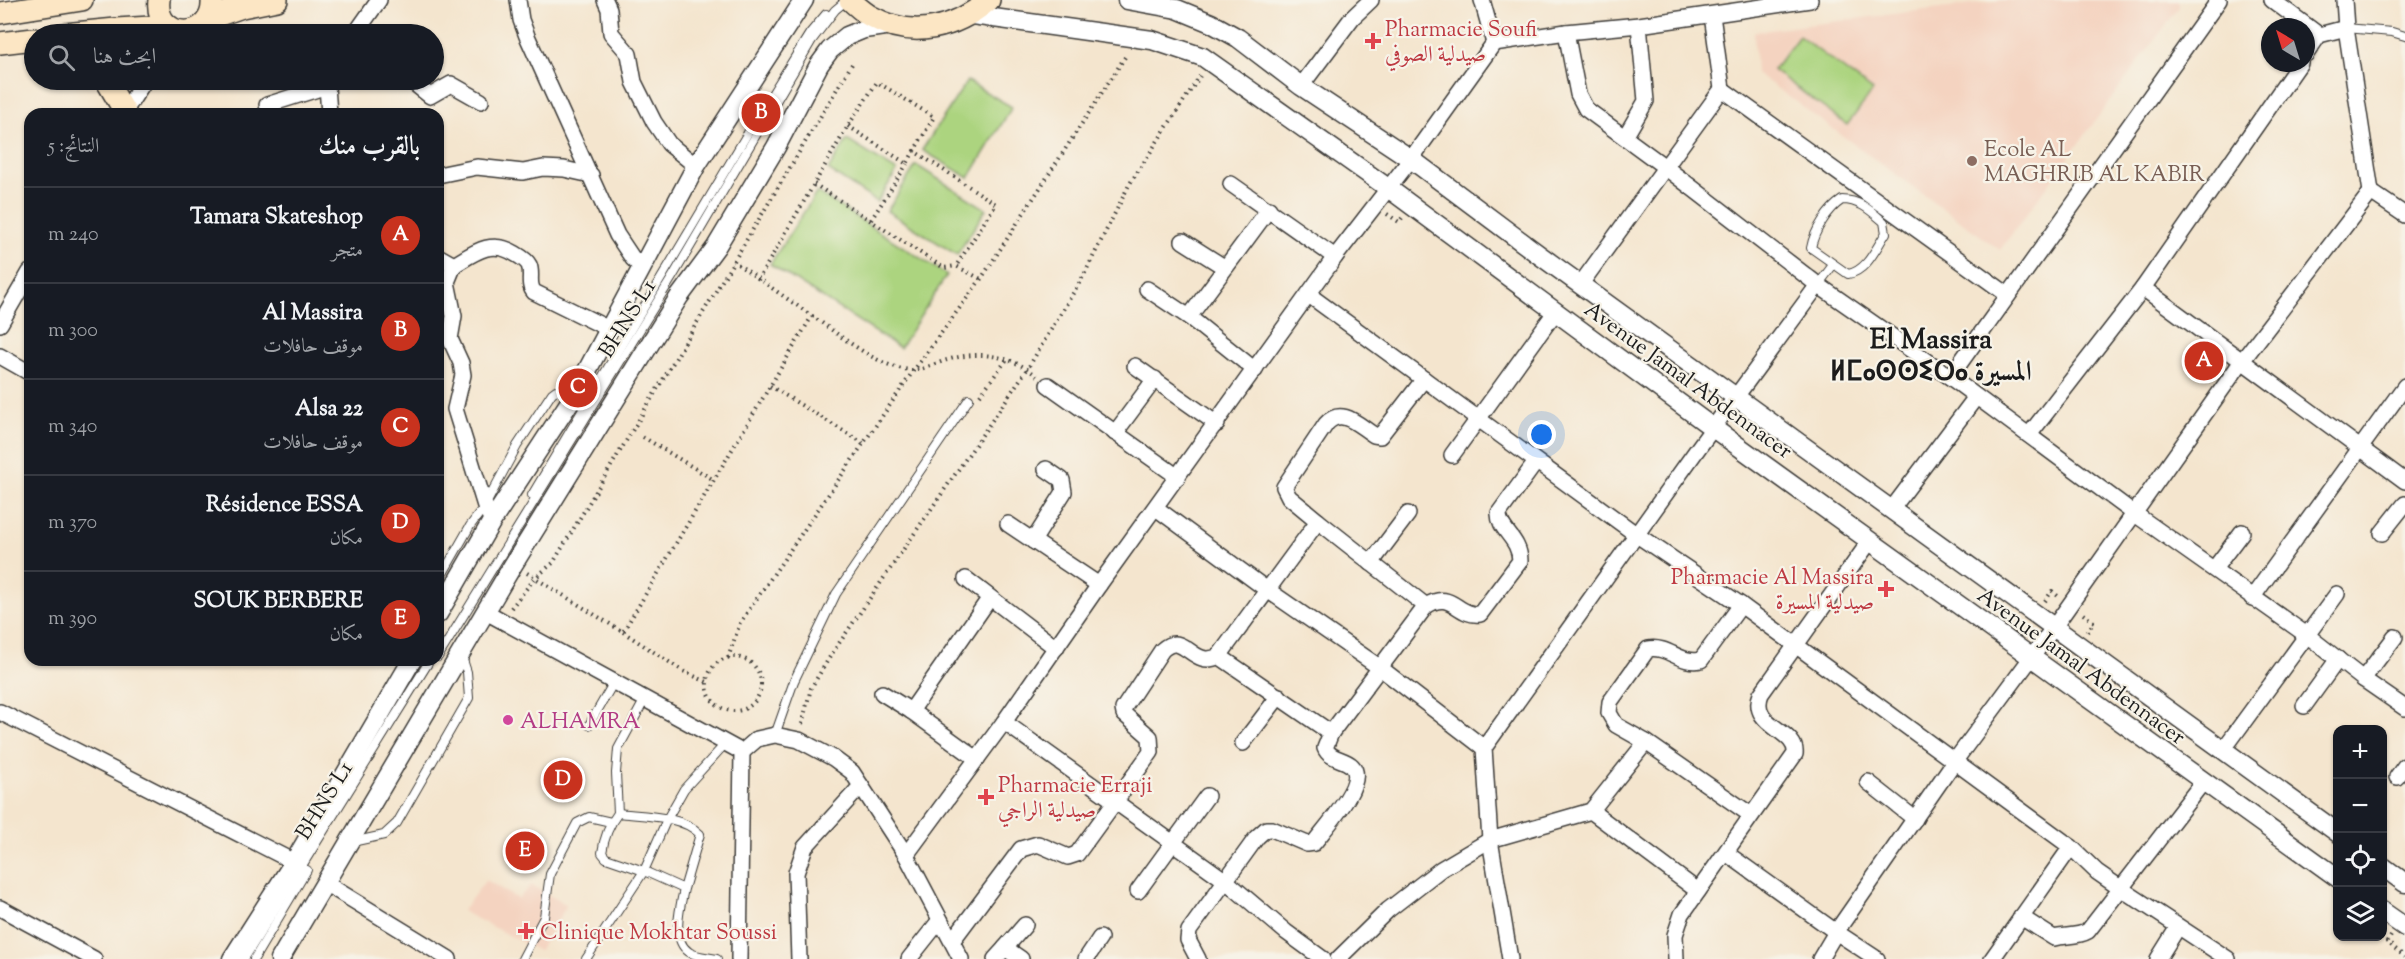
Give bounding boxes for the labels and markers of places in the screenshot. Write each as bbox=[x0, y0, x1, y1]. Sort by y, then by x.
place label: Pharmacie Soufi صيدلية الصوفي bbox=[1385, 15, 1537, 72]
marker: Pharmacie Soufi صيدلية الصوفي bbox=[1366, 34, 1380, 48]
pin: B bbox=[742, 90, 780, 136]
place label: Ecole AL MAGHRIB AL KABIR bbox=[1984, 135, 2205, 192]
marker: Ecole AL MAGHRIB AL KABIR bbox=[1965, 154, 1979, 168]
pin: A bbox=[2184, 338, 2224, 384]
pin: C bbox=[558, 366, 598, 410]
place label: Pharmacie Al Massira صيدلية المسيرة bbox=[1671, 563, 1874, 620]
marker: Pharmacie Al Massira صيدلية المسيرة bbox=[1879, 582, 1893, 596]
place label: ALHAMRA bbox=[520, 707, 640, 739]
marker: ALHAMRA bbox=[501, 713, 515, 727]
pin: D bbox=[544, 758, 582, 802]
place label: Pharmacie Erraji صيدلية الراجي bbox=[998, 771, 1153, 828]
marker: Pharmacie Erraji صيدلية الراجي bbox=[979, 790, 993, 804]
pin: E bbox=[506, 828, 544, 874]
place label: Clinique Mokhtar Soussi bbox=[540, 918, 777, 950]
marker: Clinique Mokhtar Soussi bbox=[517, 922, 535, 940]

